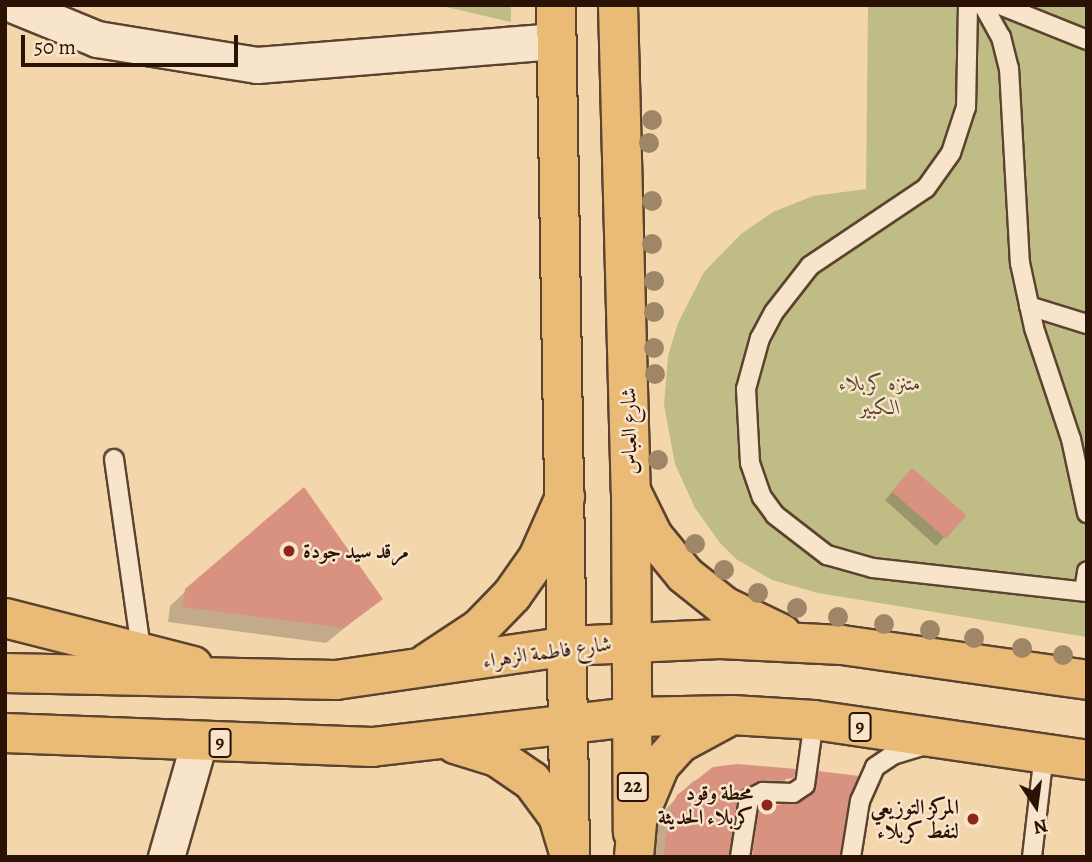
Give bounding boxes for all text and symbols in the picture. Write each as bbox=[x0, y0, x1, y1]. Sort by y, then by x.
scale bar bbox=[24, 21, 242, 65]
text: 50 m bbox=[34, 33, 76, 61]
park label: متنزه كربلاء الكبير bbox=[839, 370, 921, 420]
street label: شارع العباس bbox=[616, 387, 642, 475]
place label: مرقد سيد جودة bbox=[303, 538, 409, 564]
marker: مرقد سيد جودة bbox=[281, 543, 297, 559]
street label: شارع فاطمة الزهراء bbox=[481, 630, 613, 674]
road number: 9 bbox=[848, 712, 872, 742]
road number: 9 bbox=[208, 728, 232, 758]
north arrow bbox=[1001, 771, 1071, 841]
road number: 22 bbox=[616, 772, 650, 802]
place label: محطة وقود كربلاء الحديثة bbox=[658, 780, 753, 830]
place label: المركز التوزيعي لنفط كربلاء bbox=[871, 794, 959, 844]
marker: محطة وقود كربلاء الحديثة bbox=[759, 797, 775, 813]
marker: المركز التوزيعي لنفط كربلاء bbox=[965, 811, 981, 827]
text: N bbox=[1031, 812, 1050, 841]

